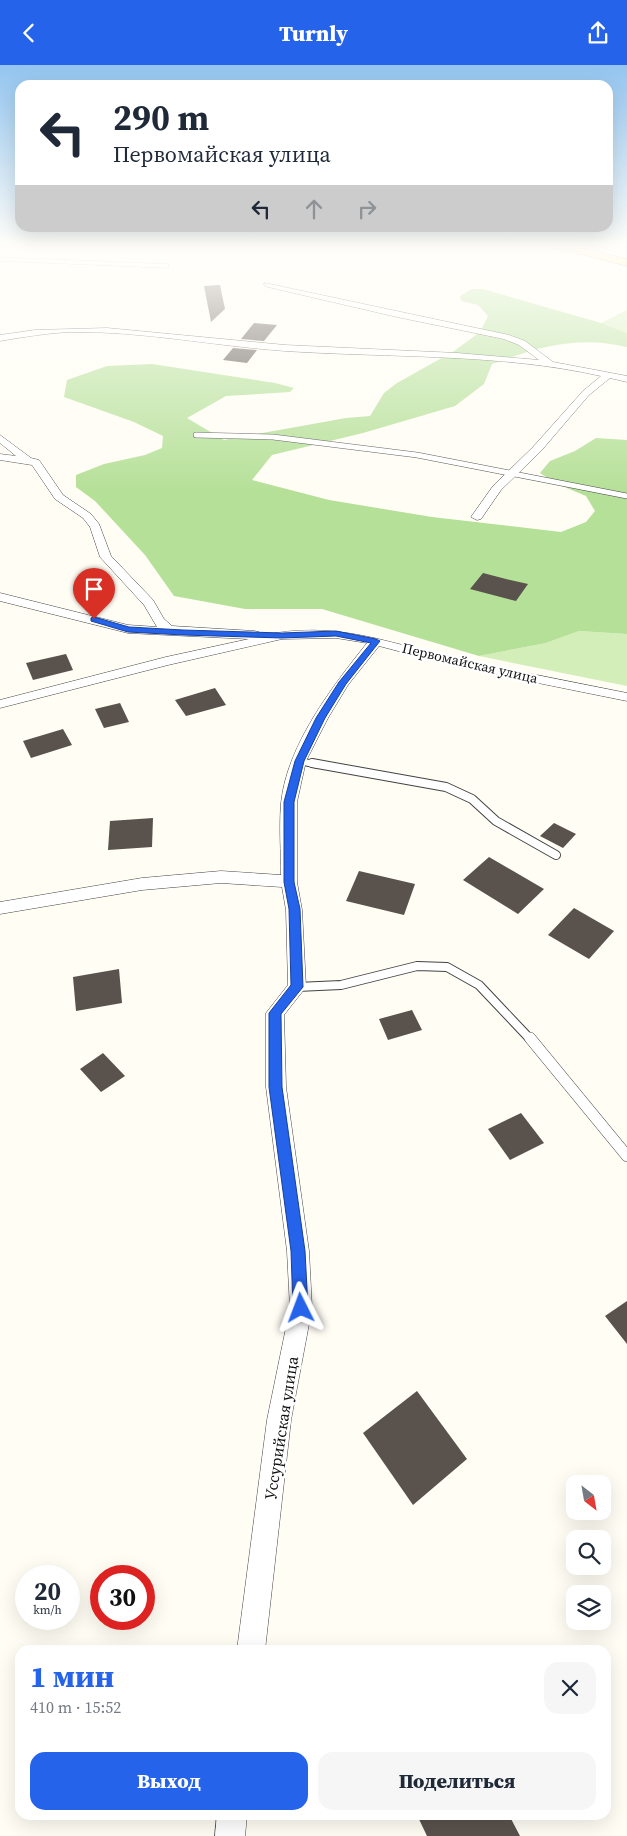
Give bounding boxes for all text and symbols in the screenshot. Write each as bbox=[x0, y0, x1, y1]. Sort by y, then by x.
text: Turnly bbox=[279, 18, 348, 48]
icon: back bbox=[15, 19, 43, 47]
icon: share bbox=[584, 19, 612, 47]
text: 290 m bbox=[113, 94, 209, 142]
icon: left bbox=[30, 100, 95, 165]
text: Первомайская улица bbox=[113, 139, 331, 169]
icon: left bbox=[247, 195, 275, 223]
icon: ahead bbox=[300, 195, 328, 223]
icon: right bbox=[353, 195, 381, 223]
pin bbox=[73, 568, 115, 619]
icon: arrive bbox=[80, 575, 108, 603]
street label: Первомайская улица bbox=[400, 638, 541, 689]
position arrow bbox=[274, 1281, 326, 1333]
street label: Уссурийская улица bbox=[259, 1354, 303, 1501]
north arrow bbox=[566, 1475, 611, 1520]
map controls bbox=[566, 1475, 611, 1630]
button: search bbox=[566, 1530, 611, 1575]
speed limit sign: 30 bbox=[90, 1565, 155, 1630]
text: 20 bbox=[34, 1574, 61, 1608]
button: layers bbox=[566, 1585, 611, 1630]
text: km/h bbox=[33, 1602, 62, 1618]
text: 1 мин bbox=[30, 1656, 114, 1697]
button: close bbox=[544, 1662, 596, 1714]
text: 410 m · 15:52 bbox=[30, 1696, 121, 1718]
button: Выход bbox=[30, 1752, 308, 1810]
button: Поделиться bbox=[318, 1752, 596, 1810]

